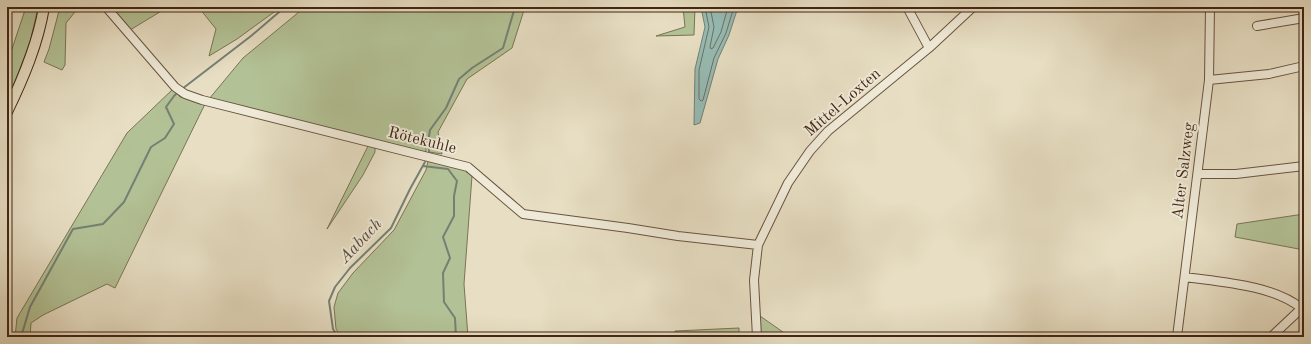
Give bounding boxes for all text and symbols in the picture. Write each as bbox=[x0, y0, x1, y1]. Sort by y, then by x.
street label: Mittel-Loxten bbox=[802, 66, 884, 140]
street label: Alter Salzweg bbox=[1170, 121, 1198, 220]
street label: Rötekuhle bbox=[386, 125, 458, 157]
water label: Aabach bbox=[336, 215, 386, 267]

